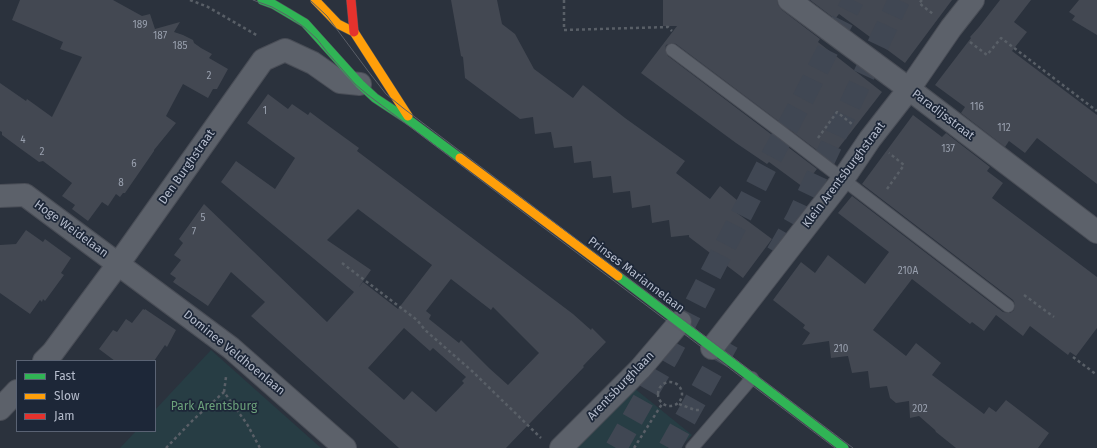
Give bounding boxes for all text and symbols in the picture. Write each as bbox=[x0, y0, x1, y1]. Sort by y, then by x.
house number: 189 bbox=[133, 19, 147, 31]
house number: 187 bbox=[153, 30, 167, 42]
house number: 185 bbox=[173, 40, 187, 52]
house number: 2 bbox=[207, 70, 211, 82]
street label: Paradijsstraat bbox=[909, 87, 977, 143]
house number: 116 bbox=[970, 101, 984, 113]
house number: 1 bbox=[263, 105, 267, 117]
street label: Klein Arentsburghstraat bbox=[800, 119, 888, 231]
house number: 112 bbox=[997, 122, 1011, 134]
street label: Den Burghstraat bbox=[156, 127, 218, 207]
house number: 4 bbox=[20, 134, 26, 146]
house number: 137 bbox=[941, 143, 955, 155]
house number: 2 bbox=[40, 146, 44, 158]
house number: 6 bbox=[131, 158, 137, 170]
house number: 8 bbox=[118, 177, 124, 189]
street label: Hoge Weidelaan bbox=[31, 197, 111, 261]
house number: 5 bbox=[200, 212, 206, 224]
house number: 7 bbox=[192, 226, 196, 238]
street label: Prinses Mariannelaan bbox=[585, 234, 687, 316]
house number: 210A bbox=[898, 265, 918, 277]
street label: Dominee Veldhoenlaan bbox=[180, 308, 288, 398]
house number: 210 bbox=[834, 343, 848, 355]
street label: Arentsburghlaan bbox=[585, 349, 657, 423]
legend bbox=[16, 360, 156, 432]
text: Fast bbox=[54, 369, 76, 383]
text: Slow bbox=[54, 389, 80, 403]
park label: Park Arentsburg bbox=[171, 400, 257, 414]
house number: 202 bbox=[912, 403, 928, 415]
text: Jam bbox=[54, 409, 74, 423]

